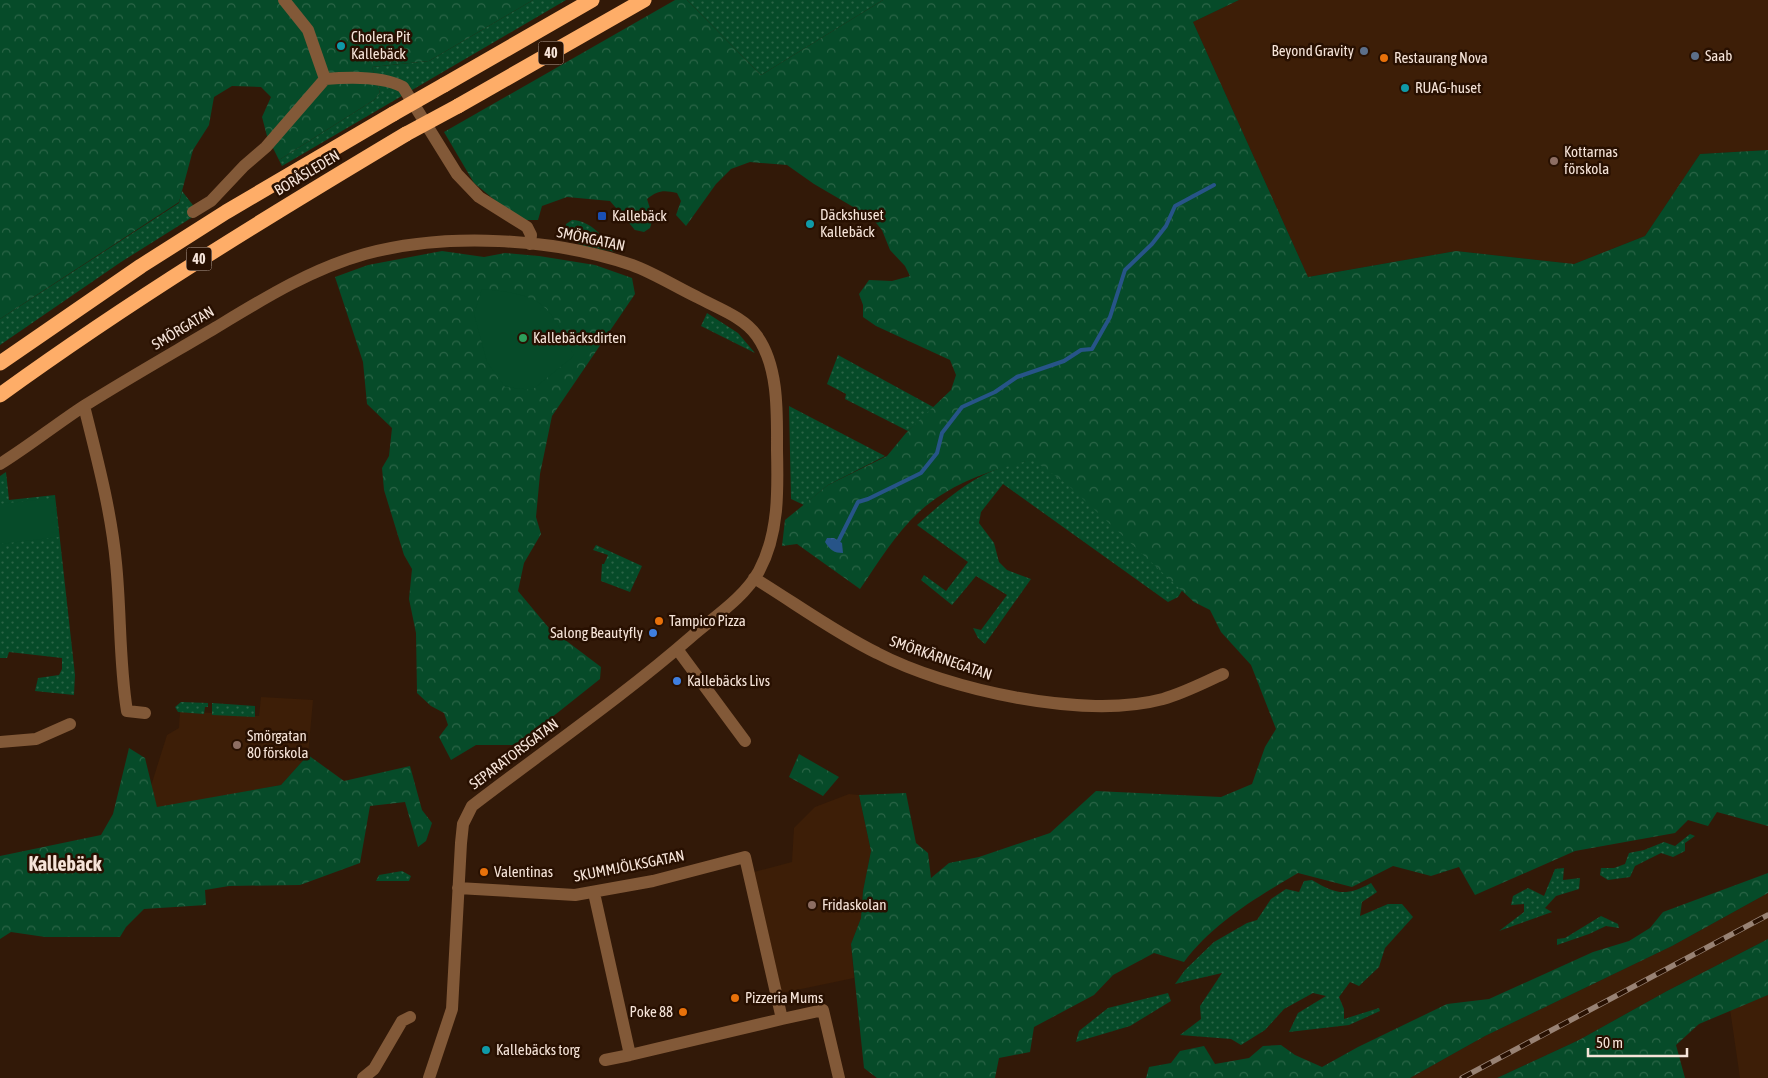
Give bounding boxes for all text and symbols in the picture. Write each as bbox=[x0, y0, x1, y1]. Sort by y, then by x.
place label: Cholera Pit Kallebäck bbox=[351, 28, 411, 62]
marker: Cholera Pit Kallebäck bbox=[335, 40, 347, 52]
road number: 40 bbox=[538, 42, 564, 64]
place label: Beyond Gravity bbox=[1272, 42, 1354, 59]
marker: Beyond Gravity bbox=[1358, 45, 1370, 57]
place label: Saab bbox=[1705, 47, 1732, 64]
place label: Restaurang Nova bbox=[1394, 49, 1488, 66]
marker: Saab bbox=[1689, 50, 1701, 62]
marker: Restaurang Nova bbox=[1378, 52, 1390, 64]
place label: RUAG-huset bbox=[1415, 79, 1481, 96]
marker: RUAG-huset bbox=[1399, 82, 1411, 94]
place label: Kottarnas förskola bbox=[1564, 143, 1618, 177]
street label: BORÅSLEDEN bbox=[271, 147, 342, 199]
marker: Kottarnas förskola bbox=[1548, 155, 1560, 167]
place label: Däckshuset Kallebäck bbox=[820, 206, 884, 240]
place label: Kallebäck bbox=[612, 207, 667, 224]
marker: Kallebäck bbox=[596, 210, 608, 222]
marker: Däckshuset Kallebäck bbox=[804, 218, 816, 230]
street label: SMÖRGATAN bbox=[555, 223, 627, 254]
road number: 40 bbox=[186, 248, 212, 270]
street label: SMÖRGATAN bbox=[149, 302, 217, 353]
place label: Kallebäcksdirten bbox=[533, 329, 626, 346]
marker: Kallebäcksdirten bbox=[517, 332, 529, 344]
place label: Tampico Pizza bbox=[669, 612, 746, 629]
marker: Tampico Pizza bbox=[653, 615, 665, 627]
place label: Salong Beautyfly bbox=[550, 624, 643, 641]
marker: Salong Beautyfly bbox=[647, 627, 659, 639]
street label: SMÖRKÄRNEGATAN bbox=[888, 632, 994, 683]
place label: Kallebäcks Livs bbox=[687, 672, 770, 689]
marker: Kallebäcks Livs bbox=[671, 675, 683, 687]
street label: SEPARATORSGATAN bbox=[466, 715, 561, 793]
place label: Smörgatan 80 förskola bbox=[247, 727, 308, 761]
marker: Smörgatan 80 förskola bbox=[231, 739, 243, 751]
street label: SKUMMJÖLKSGATAN bbox=[572, 846, 686, 885]
district label: Kallebäck bbox=[28, 852, 102, 875]
place label: Valentinas bbox=[494, 863, 553, 880]
marker: Valentinas bbox=[478, 866, 490, 878]
place label: Fridaskolan bbox=[822, 896, 887, 913]
marker: Fridaskolan bbox=[806, 899, 818, 911]
place label: Pizzeria Mums bbox=[745, 989, 823, 1006]
marker: Pizzeria Mums bbox=[729, 992, 741, 1004]
place label: Poke 88 bbox=[629, 1003, 673, 1020]
marker: Poke 88 bbox=[677, 1006, 689, 1018]
scale bar bbox=[1588, 1026, 1687, 1058]
text: 50 m bbox=[1596, 1034, 1623, 1051]
place label: Kallebäcks torg bbox=[496, 1041, 580, 1058]
marker: Kallebäcks torg bbox=[480, 1044, 492, 1056]

